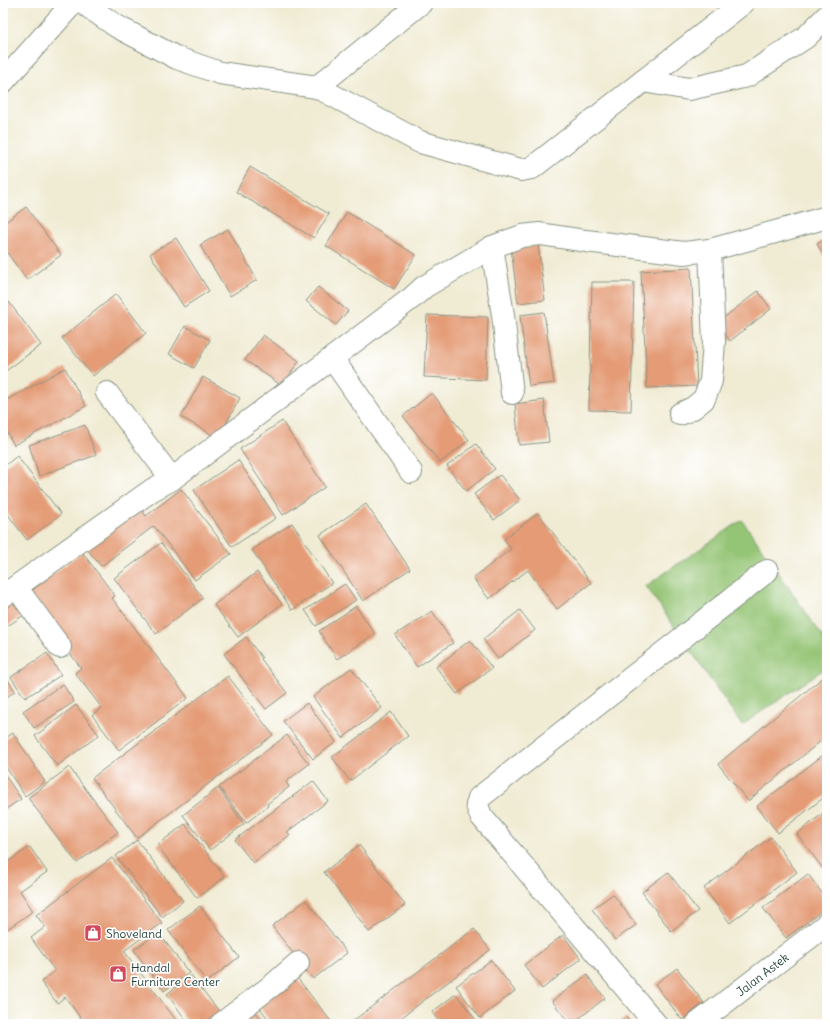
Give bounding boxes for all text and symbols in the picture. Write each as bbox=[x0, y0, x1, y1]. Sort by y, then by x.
shop icon: Shoveland bbox=[83, 923, 103, 943]
place label: Shoveland bbox=[106, 926, 162, 941]
street label: Jalan Astek bbox=[733, 949, 791, 999]
place label: Handal Furniture Center bbox=[131, 960, 220, 989]
shop icon: Handal Furniture Center bbox=[108, 964, 128, 984]

